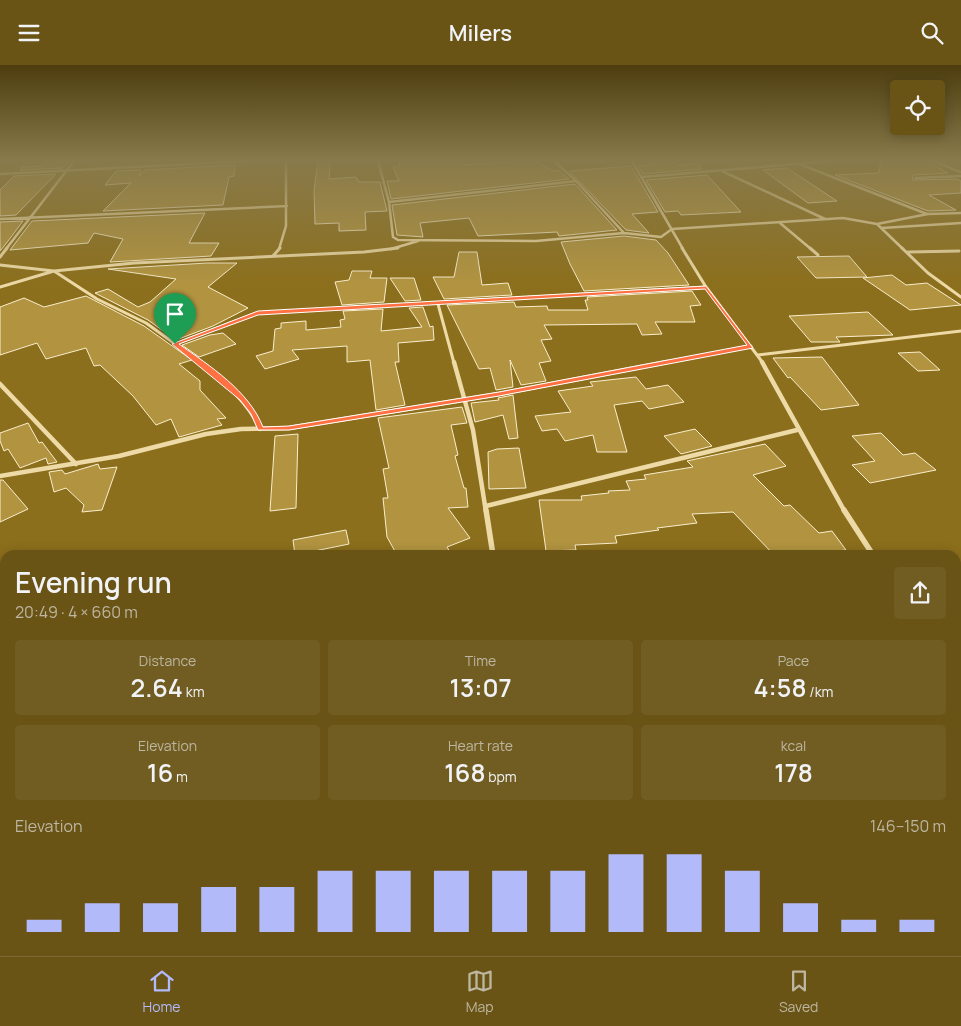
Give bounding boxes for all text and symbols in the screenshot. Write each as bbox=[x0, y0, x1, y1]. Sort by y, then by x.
text: Milers bbox=[449, 18, 512, 48]
icon: menu bbox=[15, 19, 43, 47]
icon: search bbox=[918, 19, 946, 47]
map controls bbox=[890, 80, 945, 135]
button: locate bbox=[890, 80, 945, 135]
pin bbox=[154, 293, 196, 344]
icon: arrive bbox=[161, 300, 189, 328]
text: Evening run bbox=[15, 563, 172, 601]
button: share bbox=[894, 567, 946, 619]
text: 20:49 · 4 × 660 m bbox=[15, 601, 138, 623]
text: Distance bbox=[139, 651, 196, 670]
text: Time bbox=[465, 651, 496, 670]
text: Pace bbox=[778, 651, 809, 670]
text: 2.64 bbox=[130, 670, 183, 705]
text: 13:07 bbox=[449, 670, 512, 705]
text: 4:58 bbox=[754, 670, 806, 705]
text: km bbox=[183, 682, 205, 701]
text: /km bbox=[806, 682, 833, 701]
text: Elevation bbox=[138, 736, 197, 755]
text: Heart rate bbox=[448, 736, 513, 755]
text: kcal bbox=[781, 736, 806, 755]
text: 16 bbox=[147, 755, 173, 790]
text: 168 bbox=[444, 755, 485, 790]
text: 178 bbox=[774, 755, 813, 790]
text: m bbox=[173, 767, 188, 786]
text: bpm bbox=[485, 767, 517, 786]
text: Elevation bbox=[15, 815, 83, 837]
text: 146–150 m bbox=[870, 815, 946, 837]
tab: Home bbox=[143, 967, 180, 1016]
tab: Map bbox=[466, 967, 494, 1016]
tab: Saved bbox=[779, 967, 818, 1016]

